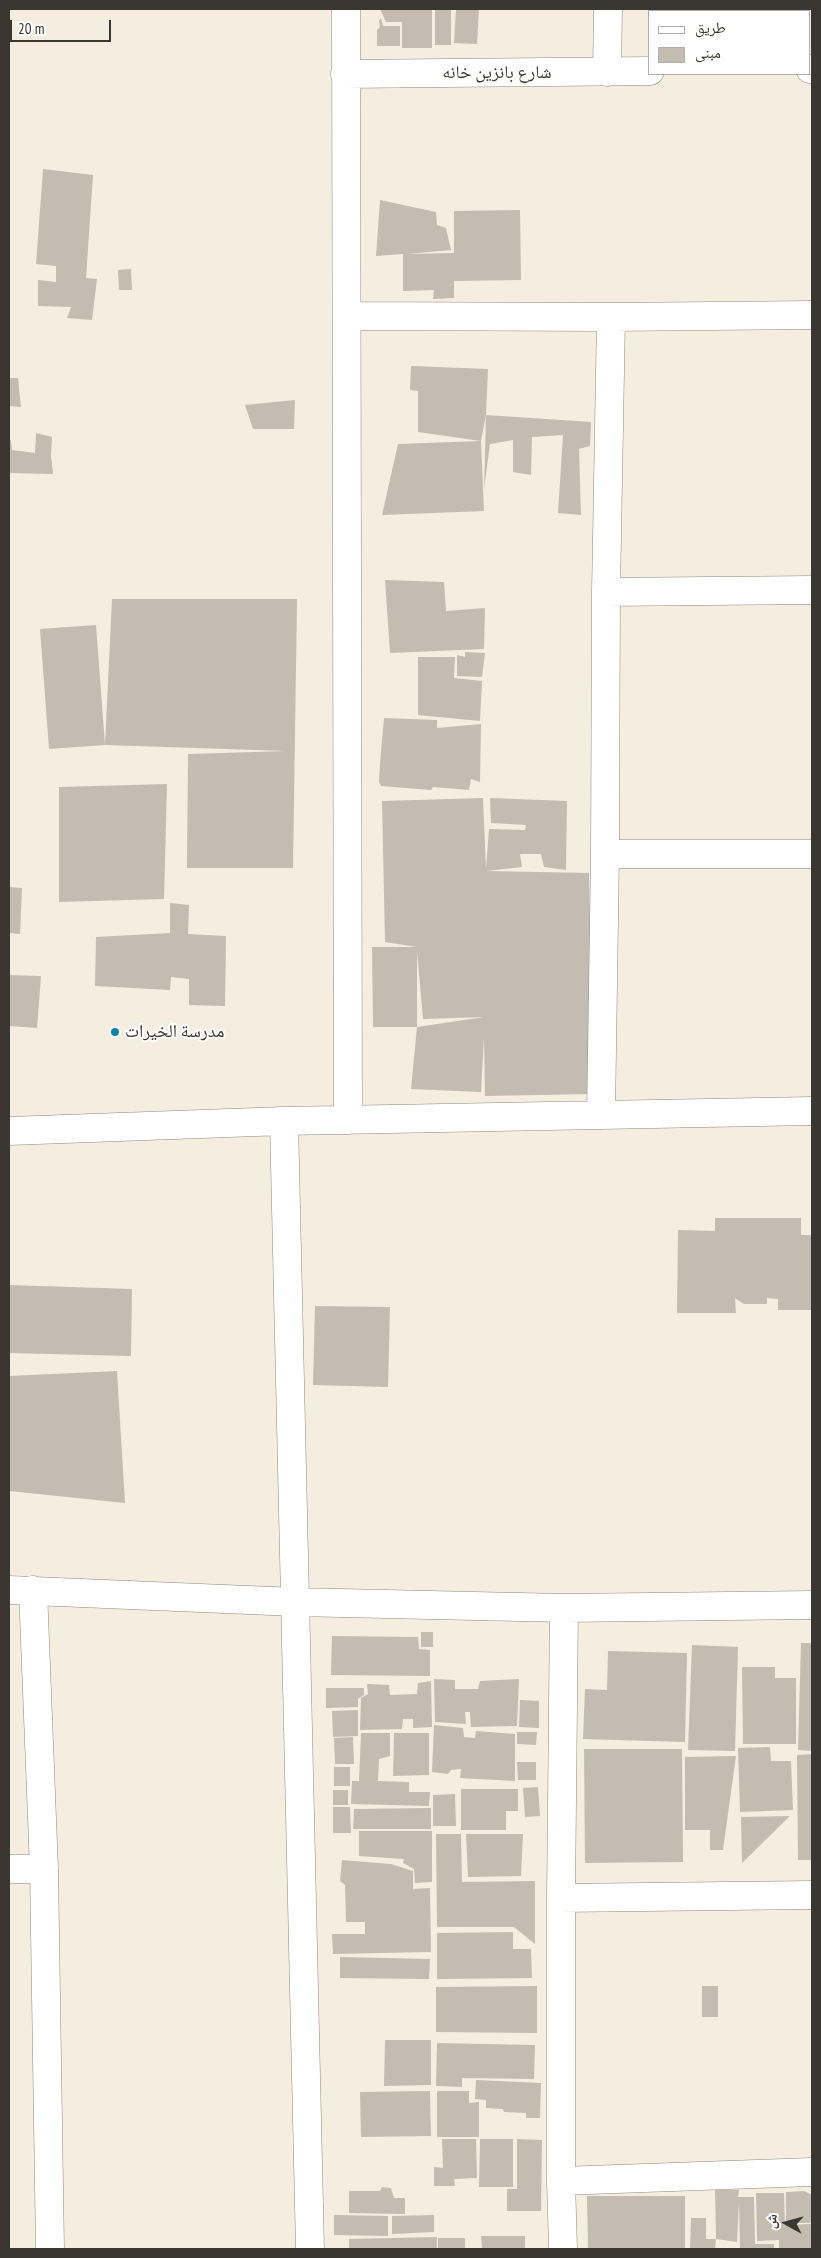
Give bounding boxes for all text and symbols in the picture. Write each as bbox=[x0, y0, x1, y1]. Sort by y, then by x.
scale bar bbox=[12, 10, 114, 42]
legend bbox=[648, 10, 811, 75]
text: طريق bbox=[695, 18, 726, 37]
text: 20 m bbox=[18, 19, 44, 38]
text: مبنى bbox=[695, 43, 721, 62]
street label: شارع بانزين خانه bbox=[442, 62, 552, 84]
place label: مدرسة الخيرات bbox=[125, 1021, 225, 1043]
marker: مدرسة الخيرات bbox=[109, 1026, 121, 1038]
north arrow bbox=[761, 2198, 811, 2248]
text: ش bbox=[761, 2213, 781, 2230]

